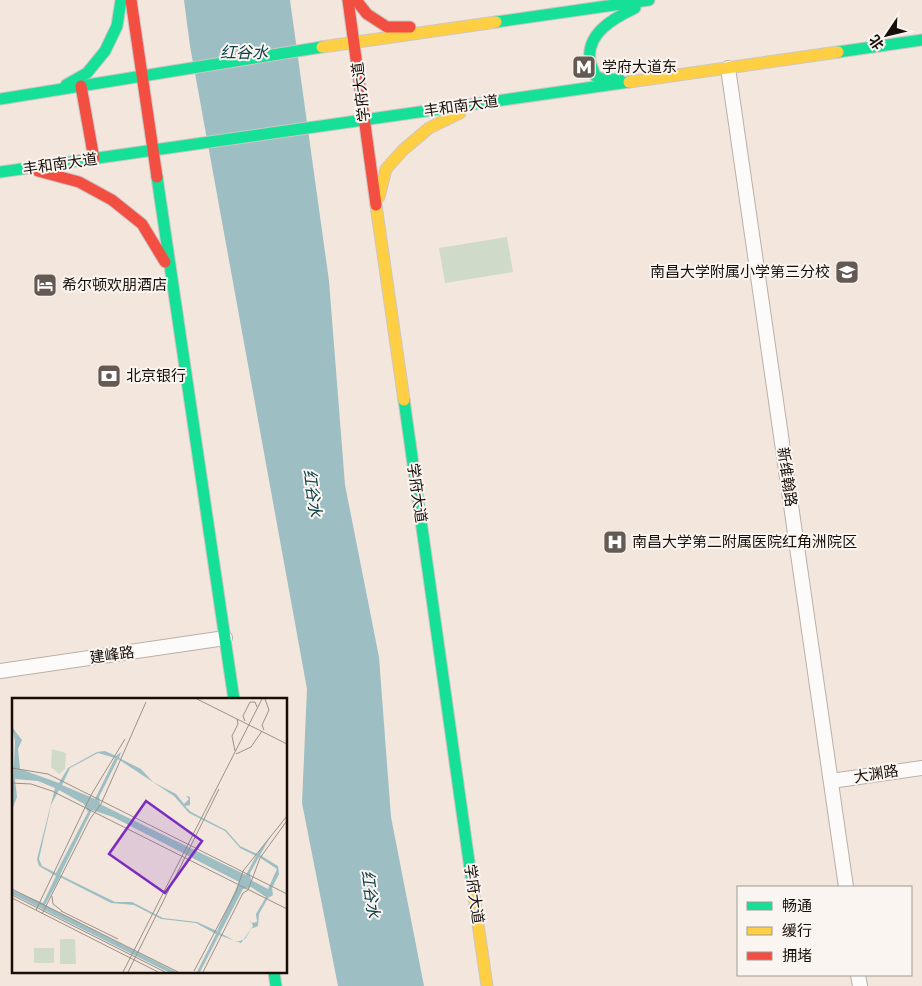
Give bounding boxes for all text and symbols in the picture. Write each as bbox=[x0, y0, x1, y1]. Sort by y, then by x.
north arrow bbox=[862, 10, 912, 60]
text: 北 bbox=[867, 31, 889, 52]
water label: 红谷水 bbox=[220, 44, 269, 64]
metro station icon: 学府大道东 bbox=[571, 54, 597, 80]
place label: 学府大道东 bbox=[602, 59, 677, 78]
street label: 学府大道 bbox=[349, 61, 376, 123]
street label: 丰和南大道 bbox=[423, 93, 500, 122]
street label: 丰和南大道 bbox=[22, 151, 99, 180]
school or university icon: 南昌大学附属小学第三分校 bbox=[834, 259, 860, 285]
place label: 南昌大学附属小学第三分校 bbox=[650, 263, 830, 283]
hotel icon: 希尔顿欢朋酒店 bbox=[32, 272, 58, 298]
place label: 希尔顿欢朋酒店 bbox=[62, 277, 167, 296]
bank icon: 北京银行 bbox=[96, 363, 122, 389]
place label: 北京银行 bbox=[126, 367, 186, 387]
street label: 新维翰路 bbox=[772, 446, 799, 508]
street label: 学府大道 bbox=[402, 462, 429, 524]
water label: 红谷水 bbox=[298, 468, 324, 519]
hospital icon: 南昌大学第二附属医院红角洲院区 bbox=[602, 529, 628, 555]
place label: 南昌大学第二附属医院红角洲院区 bbox=[632, 533, 857, 553]
street label: 建峰路 bbox=[88, 643, 136, 669]
inset map bbox=[12, 698, 288, 974]
street label: 大渊路 bbox=[852, 762, 900, 788]
street label: 学府大道 bbox=[459, 863, 486, 925]
water label: 红谷水 bbox=[356, 869, 382, 920]
legend bbox=[737, 886, 912, 976]
text: 畅通 bbox=[782, 898, 812, 917]
text: 缓行 bbox=[782, 923, 812, 942]
text: 拥堵 bbox=[782, 948, 812, 967]

